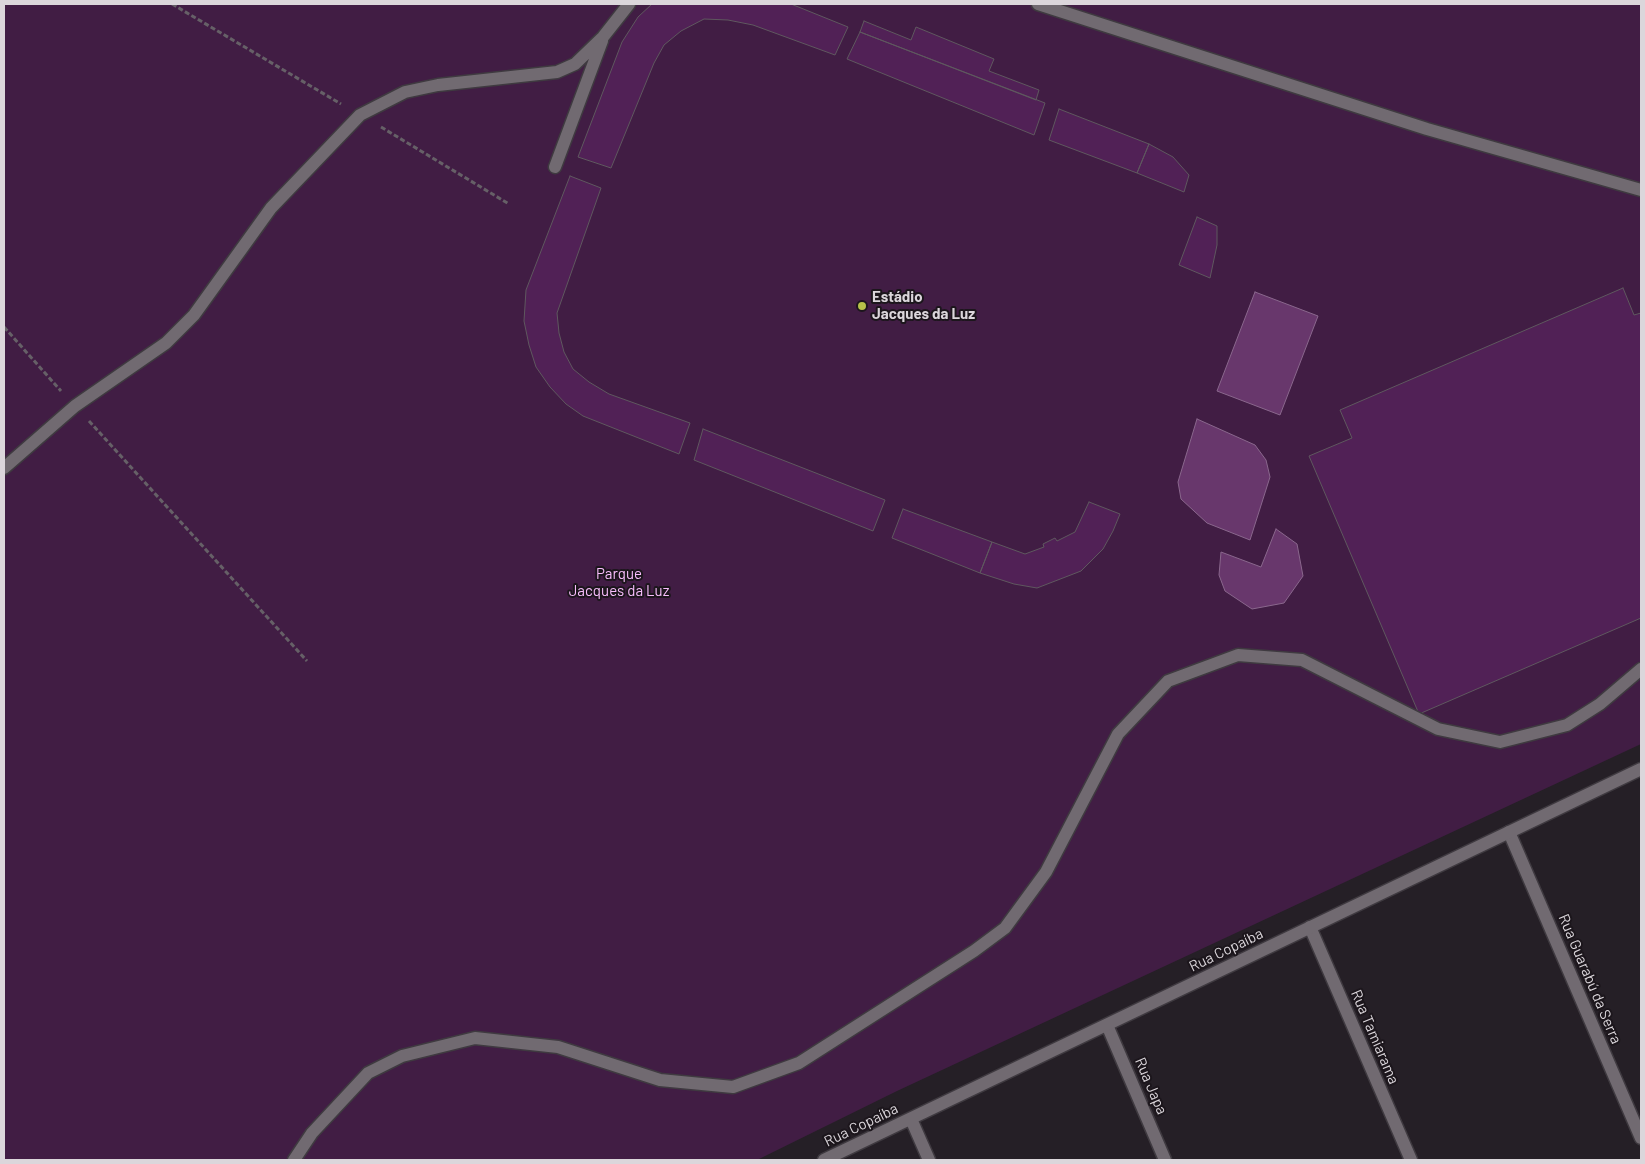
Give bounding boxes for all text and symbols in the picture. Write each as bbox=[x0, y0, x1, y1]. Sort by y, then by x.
place label: Estádio Jacques da Luz bbox=[872, 288, 975, 323]
marker: Estádio Jacques da Luz bbox=[856, 300, 868, 312]
park label: Parque Jacques da Luz bbox=[569, 565, 669, 600]
street label: Rua Guarabú da Serra bbox=[1554, 911, 1626, 1047]
street label: Rua Copaíba bbox=[1186, 924, 1266, 976]
street label: Rua Tamiarama bbox=[1347, 987, 1403, 1087]
street label: Rua Japa bbox=[1131, 1055, 1171, 1117]
street label: Rua Copaíba bbox=[821, 1099, 901, 1151]

